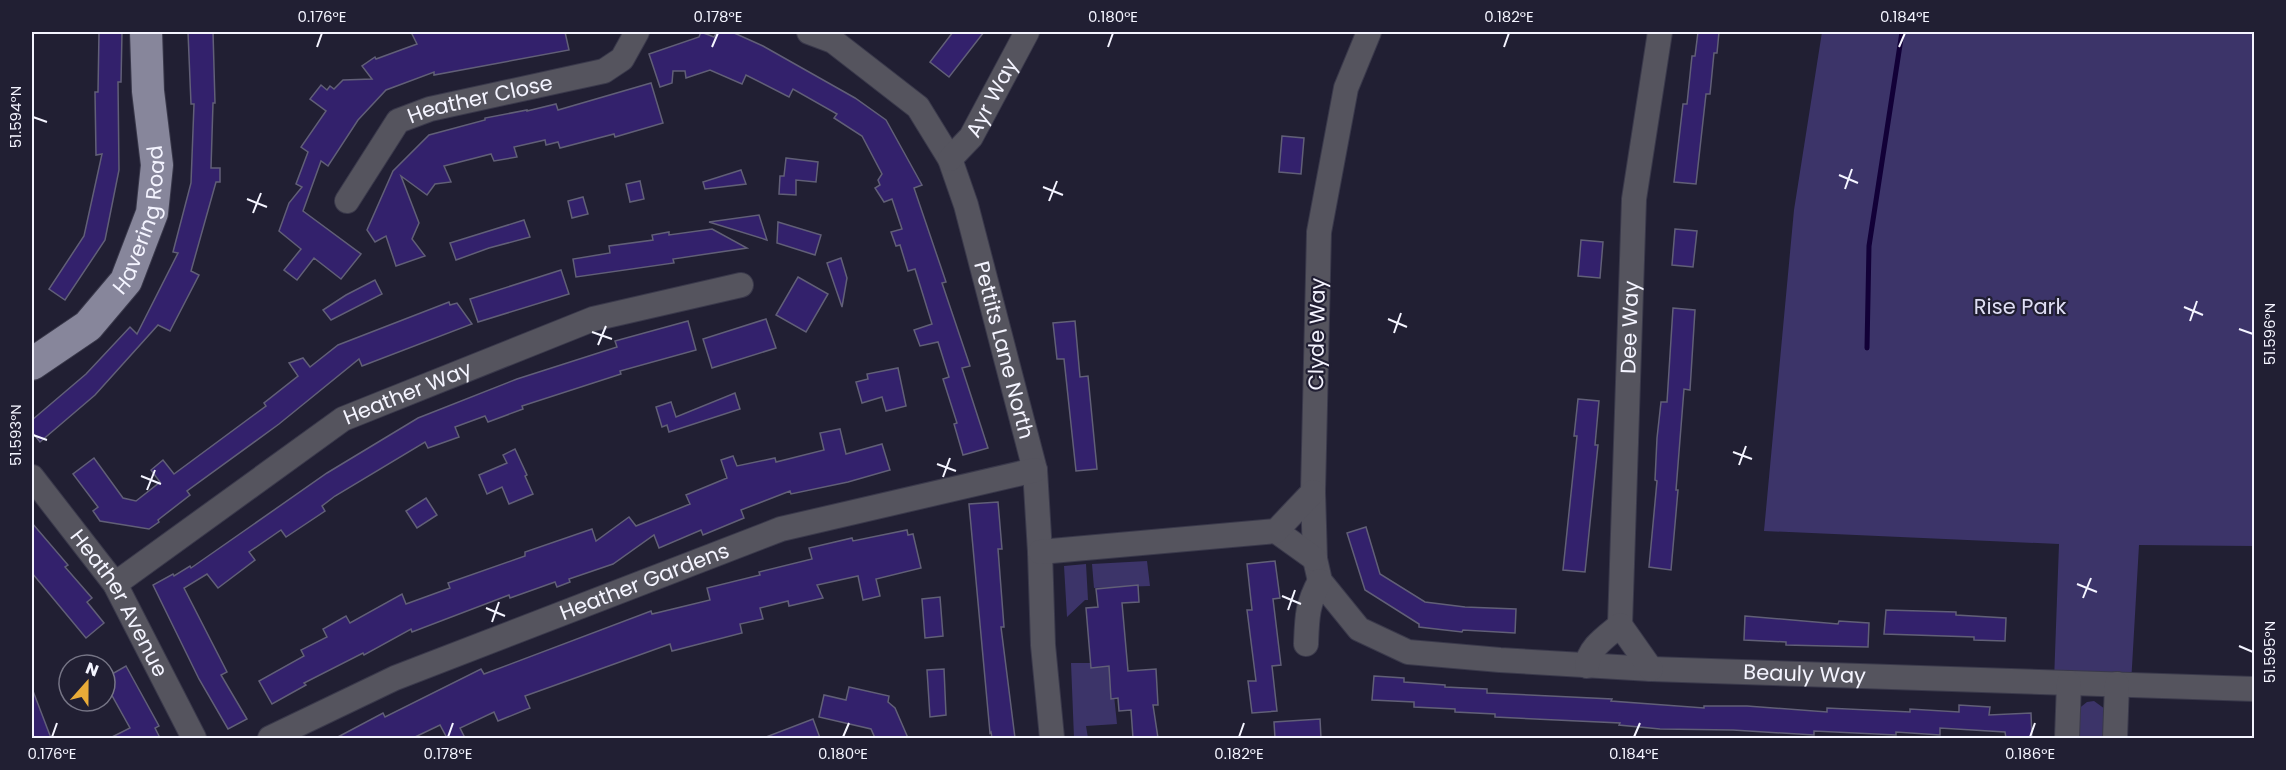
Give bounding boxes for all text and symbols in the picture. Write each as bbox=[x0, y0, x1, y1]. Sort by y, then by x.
text: 0.176°E bbox=[298, 6, 346, 27]
text: 0.178°E bbox=[694, 6, 742, 27]
text: 0.180°E bbox=[1088, 6, 1138, 27]
text: 0.182°E bbox=[1484, 6, 1534, 27]
text: 0.184°E bbox=[1880, 6, 1930, 27]
street label: Ayr Way bbox=[959, 53, 1025, 142]
street label: Heather Close bbox=[403, 68, 555, 130]
text: 51.594°N bbox=[5, 86, 26, 148]
street label: Havering Road bbox=[106, 144, 171, 301]
street label: Pettits Lane North bbox=[967, 258, 1041, 442]
street label: Clyde Way bbox=[1301, 277, 1332, 391]
street label: Dee Way bbox=[1613, 280, 1645, 374]
park label: Rise Park bbox=[1974, 292, 2066, 321]
text: 51.596°N bbox=[2259, 303, 2280, 365]
street label: Heather Way bbox=[339, 354, 476, 431]
text: 51.593°N bbox=[5, 404, 26, 466]
street label: Heather Avenue bbox=[64, 523, 175, 682]
street label: Heather Gardens bbox=[555, 535, 733, 627]
text: 51.595°N bbox=[2259, 621, 2280, 683]
north arrow bbox=[57, 653, 117, 713]
text: N bbox=[82, 657, 102, 682]
street label: Beauly Way bbox=[1743, 657, 1867, 690]
text: 0.176°E bbox=[28, 743, 76, 764]
text: 0.178°E bbox=[424, 743, 472, 764]
text: 0.180°E bbox=[818, 743, 868, 764]
text: 0.182°E bbox=[1214, 743, 1264, 764]
text: 0.184°E bbox=[1609, 743, 1659, 764]
text: 0.186°E bbox=[2005, 743, 2055, 764]

